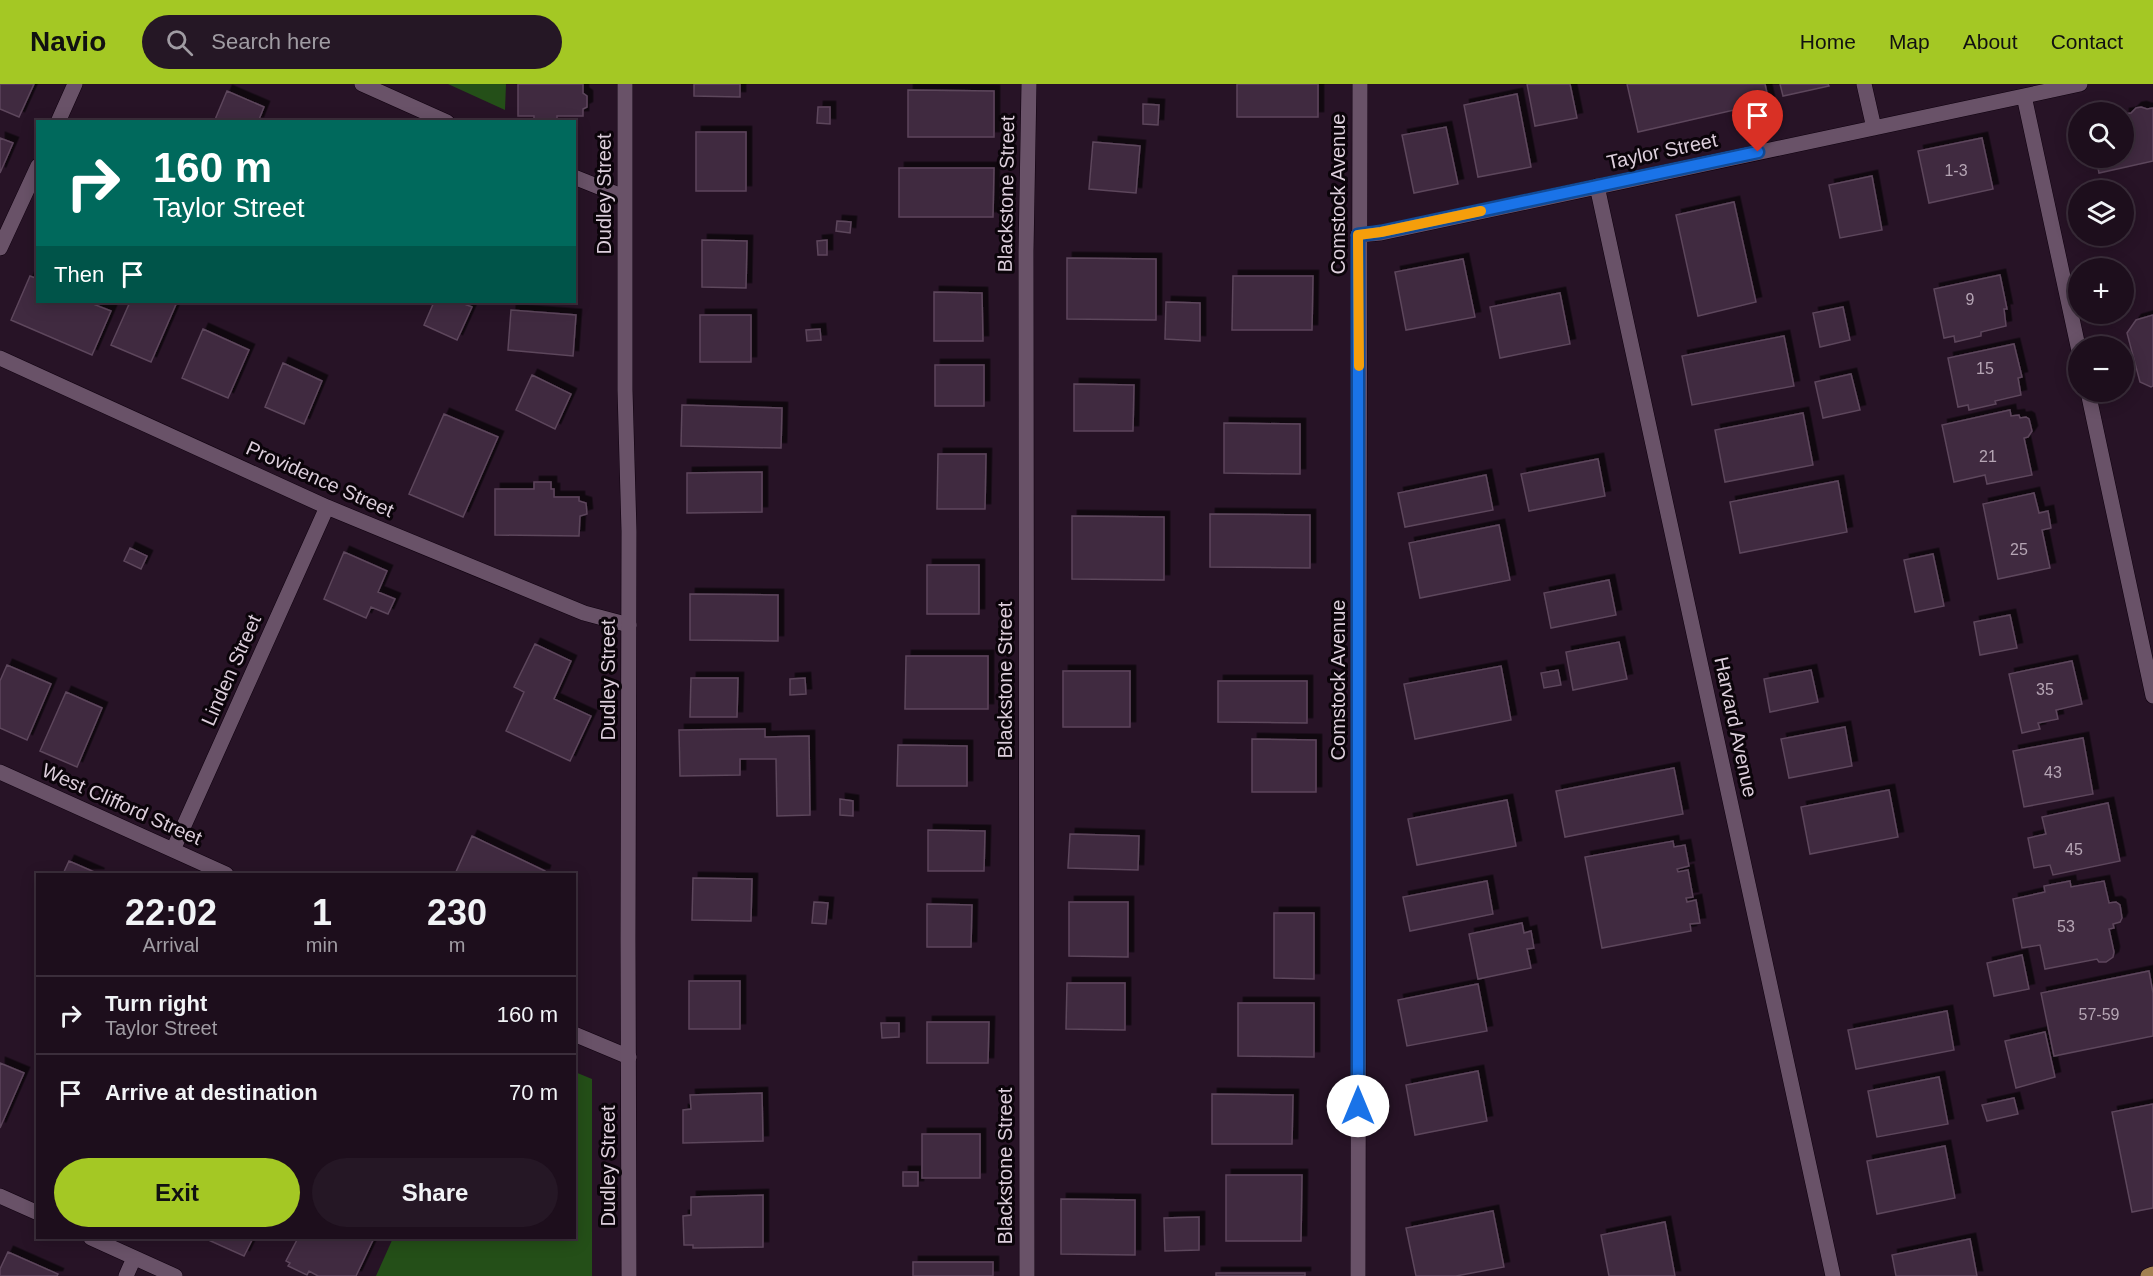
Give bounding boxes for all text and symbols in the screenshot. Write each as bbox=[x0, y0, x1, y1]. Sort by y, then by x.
search box bbox=[142, 15, 562, 69]
text: Navio bbox=[30, 26, 106, 57]
icon: search bbox=[163, 26, 196, 59]
text: Search here bbox=[211, 29, 331, 54]
text: Home bbox=[1800, 30, 1856, 53]
text: Map bbox=[1889, 30, 1930, 53]
text: About bbox=[1963, 30, 2018, 53]
text: Contact bbox=[2051, 30, 2123, 53]
pin bbox=[1732, 90, 1783, 152]
icon: arrive bbox=[1741, 99, 1774, 132]
map controls bbox=[2068, 102, 2134, 402]
button: search bbox=[2068, 102, 2134, 168]
street label: Comstock Avenue bbox=[1327, 114, 1349, 274]
street label: Blackstone Street bbox=[994, 115, 1018, 273]
street label: Taylor Street bbox=[1605, 128, 1720, 173]
street label: Dudley Street bbox=[593, 133, 615, 255]
icon: right bbox=[54, 144, 132, 222]
text: 160 m bbox=[153, 144, 272, 191]
house number: 1-3 bbox=[1944, 162, 1968, 179]
button: layers bbox=[2068, 180, 2134, 246]
text: Taylor Street bbox=[153, 193, 305, 223]
icon: arrive bbox=[116, 258, 149, 291]
button: + bbox=[2068, 258, 2134, 324]
text: Then bbox=[54, 262, 104, 287]
house number: 9 bbox=[1966, 291, 1975, 308]
button: − bbox=[2068, 336, 2134, 402]
house number: 15 bbox=[1976, 360, 1994, 377]
street label: Providence Street bbox=[243, 437, 397, 522]
house number: 21 bbox=[1979, 448, 1997, 465]
house number: 25 bbox=[2010, 541, 2028, 558]
street label: Comstock Avenue bbox=[1327, 600, 1349, 760]
street label: Blackstone Street bbox=[994, 601, 1016, 758]
street label: Linden Street bbox=[197, 611, 265, 729]
street label: Dudley Street bbox=[597, 619, 619, 741]
street label: Harvard Avenue bbox=[1710, 655, 1762, 799]
house number: 35 bbox=[2036, 681, 2054, 698]
street label: West Clifford Street bbox=[39, 759, 206, 849]
house number: 43 bbox=[2044, 764, 2062, 781]
house number: 45 bbox=[2065, 841, 2083, 858]
text: 22:02 bbox=[125, 892, 217, 933]
text: 1 bbox=[312, 892, 332, 933]
text: 230 bbox=[427, 892, 487, 933]
house number: 53 bbox=[2057, 918, 2075, 935]
text: Arrival bbox=[143, 934, 199, 956]
text: min bbox=[306, 934, 338, 956]
text: m bbox=[449, 934, 465, 956]
text: Turn right bbox=[105, 991, 207, 1016]
icon: right bbox=[54, 999, 87, 1032]
text: 160 m bbox=[497, 1002, 558, 1027]
house number: 57-59 bbox=[2079, 1006, 2120, 1023]
text: Taylor Street bbox=[105, 1017, 217, 1039]
position arrow bbox=[1326, 1074, 1390, 1138]
icon: arrive bbox=[54, 1077, 87, 1110]
text: Arrive at destination bbox=[105, 1080, 318, 1105]
text: 70 m bbox=[509, 1080, 558, 1105]
street label: Blackstone Street bbox=[994, 1087, 1016, 1244]
street label: Dudley Street bbox=[597, 1105, 619, 1227]
button: Exit bbox=[54, 1158, 300, 1227]
button: Share bbox=[312, 1158, 558, 1227]

